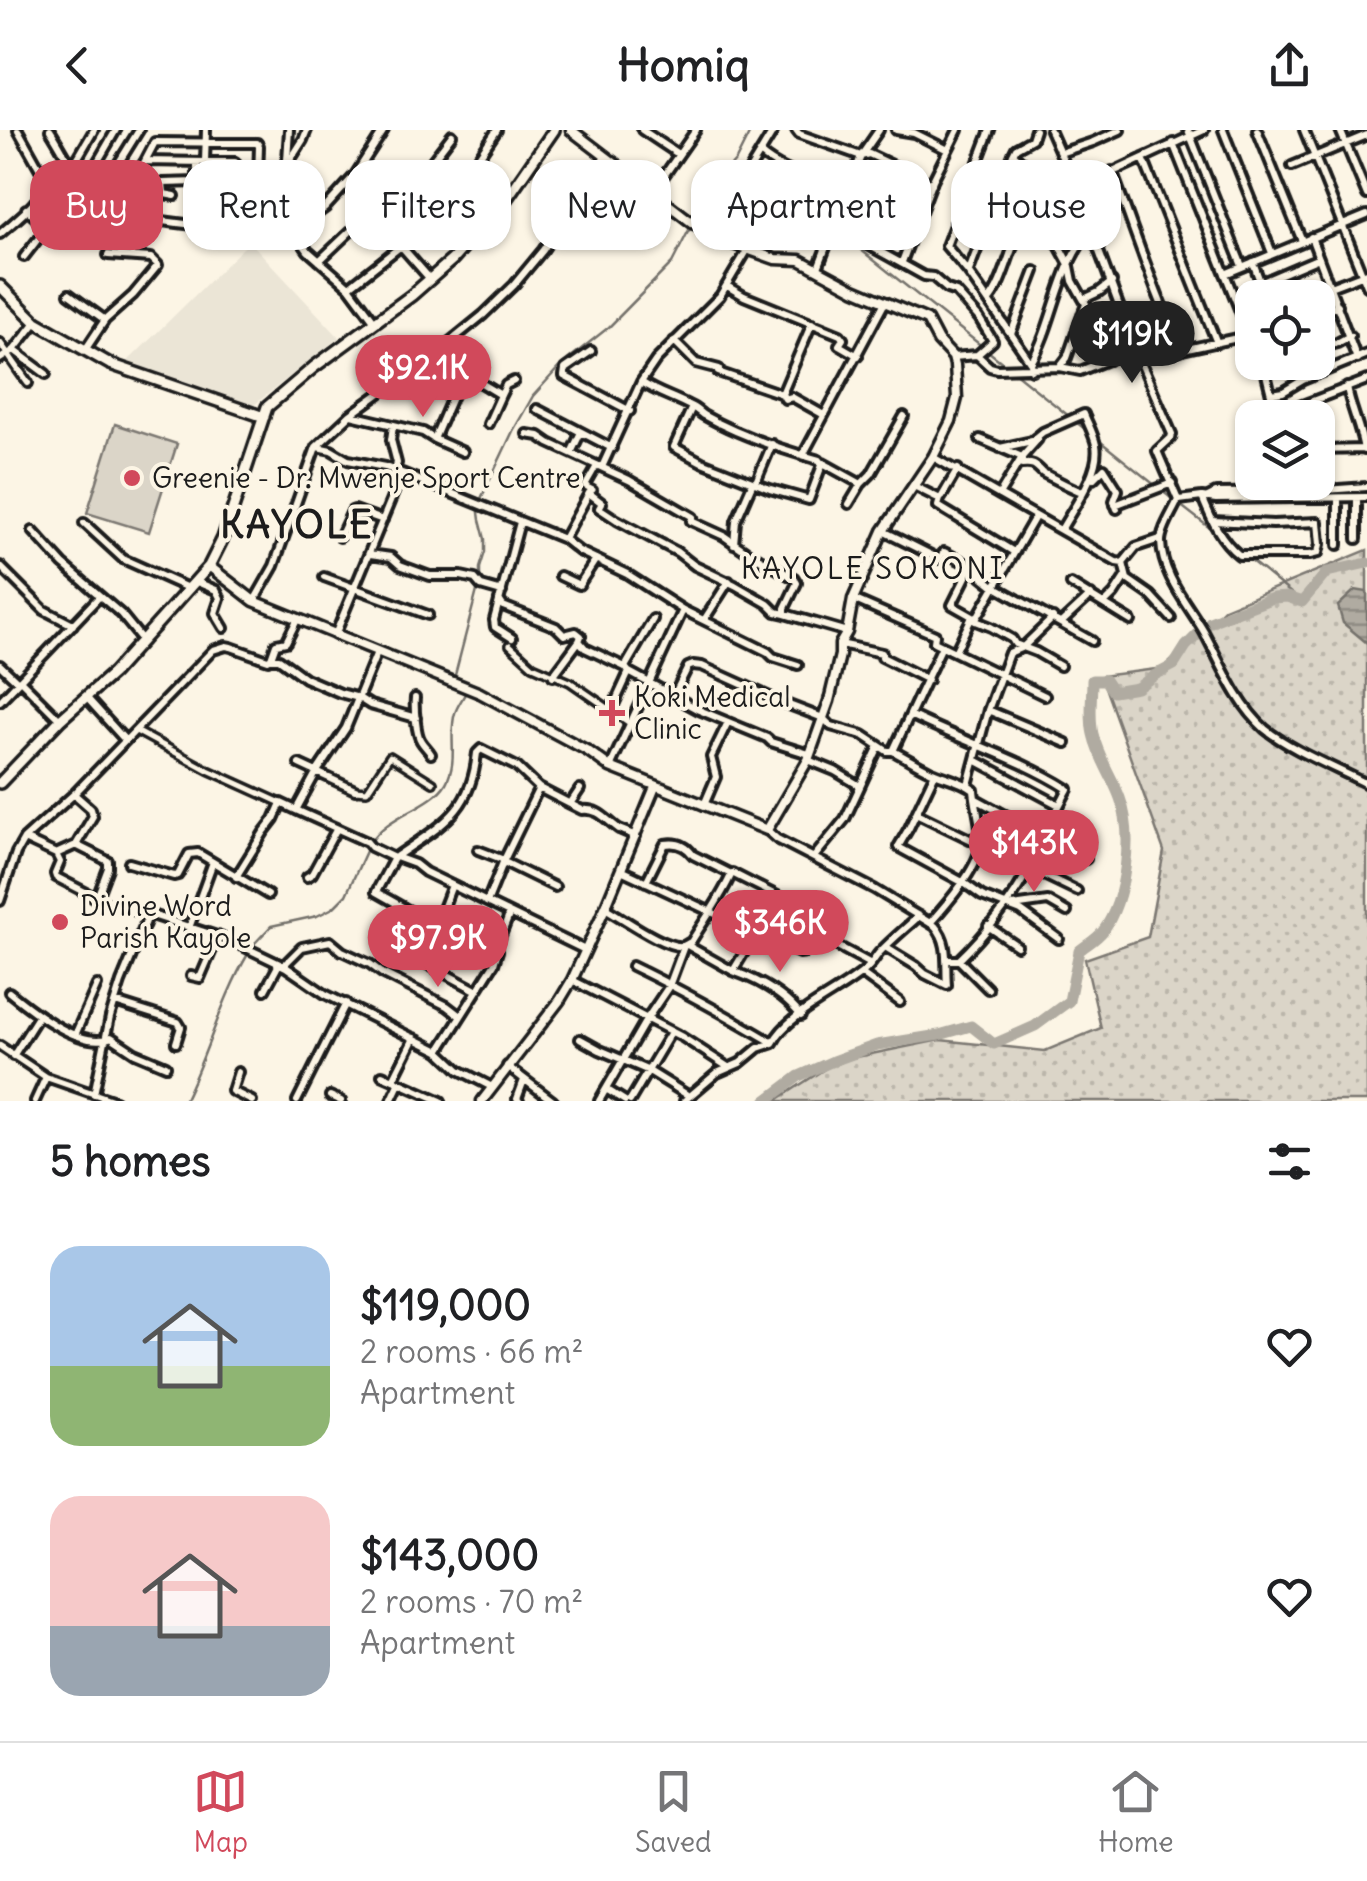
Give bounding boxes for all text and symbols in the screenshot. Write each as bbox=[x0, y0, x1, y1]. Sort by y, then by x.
text: Homiq bbox=[617, 37, 750, 93]
icon: back bbox=[50, 38, 105, 93]
icon: share bbox=[1262, 38, 1317, 93]
chip: Buy bbox=[30, 160, 163, 250]
chip: Rent bbox=[183, 160, 325, 250]
chip: Filters bbox=[345, 160, 511, 250]
chip: New bbox=[531, 160, 671, 250]
chip: Apartment bbox=[691, 160, 931, 250]
chip: House bbox=[951, 160, 1121, 250]
map controls bbox=[1235, 280, 1335, 500]
button: locate bbox=[1235, 280, 1335, 380]
pin: $119K bbox=[1062, 301, 1202, 386]
text: $119K bbox=[1092, 313, 1172, 354]
pin: $92.1K bbox=[342, 335, 504, 420]
text: $92.1K bbox=[377, 347, 469, 388]
button: layers bbox=[1235, 400, 1335, 500]
place label: Greenie - Dr. Mwenje Sport Centre bbox=[152, 460, 581, 496]
marker: Greenie - Dr. Mwenje Sport Centre bbox=[121, 467, 143, 489]
district label: KAYOLE bbox=[220, 501, 374, 548]
district label: KAYOLE SOKONI bbox=[741, 549, 1005, 587]
place label: Koki Medical Clinic bbox=[634, 679, 791, 747]
marker: Koki Medical Clinic bbox=[599, 700, 625, 726]
pin: $143K bbox=[964, 810, 1104, 895]
text: $143K bbox=[991, 822, 1077, 863]
place label: Divine Word Parish Kayole bbox=[80, 888, 251, 956]
pin: $346K bbox=[710, 890, 850, 975]
text: $346K bbox=[734, 902, 826, 943]
pin: $97.9K bbox=[357, 905, 519, 990]
marker: Divine Word Parish Kayole bbox=[49, 911, 71, 933]
text: $97.9K bbox=[390, 917, 486, 958]
icon: filters bbox=[1262, 1134, 1317, 1189]
text: 5 homes bbox=[50, 1135, 211, 1187]
text: $119,000 bbox=[360, 1279, 531, 1331]
icon: home bbox=[130, 1286, 250, 1406]
icon: heart bbox=[1262, 1319, 1317, 1374]
text: 2 rooms · 66 m² bbox=[360, 1331, 583, 1372]
text: Apartment bbox=[360, 1372, 515, 1413]
text: $143,000 bbox=[360, 1529, 539, 1581]
icon: home bbox=[130, 1536, 250, 1656]
icon: heart bbox=[1262, 1569, 1317, 1624]
text: 2 rooms · 70 m² bbox=[360, 1581, 583, 1622]
text: Apartment bbox=[360, 1622, 515, 1663]
tab: Map bbox=[193, 1764, 248, 1860]
tab: Saved bbox=[635, 1764, 712, 1860]
tab: Home bbox=[1098, 1764, 1174, 1860]

